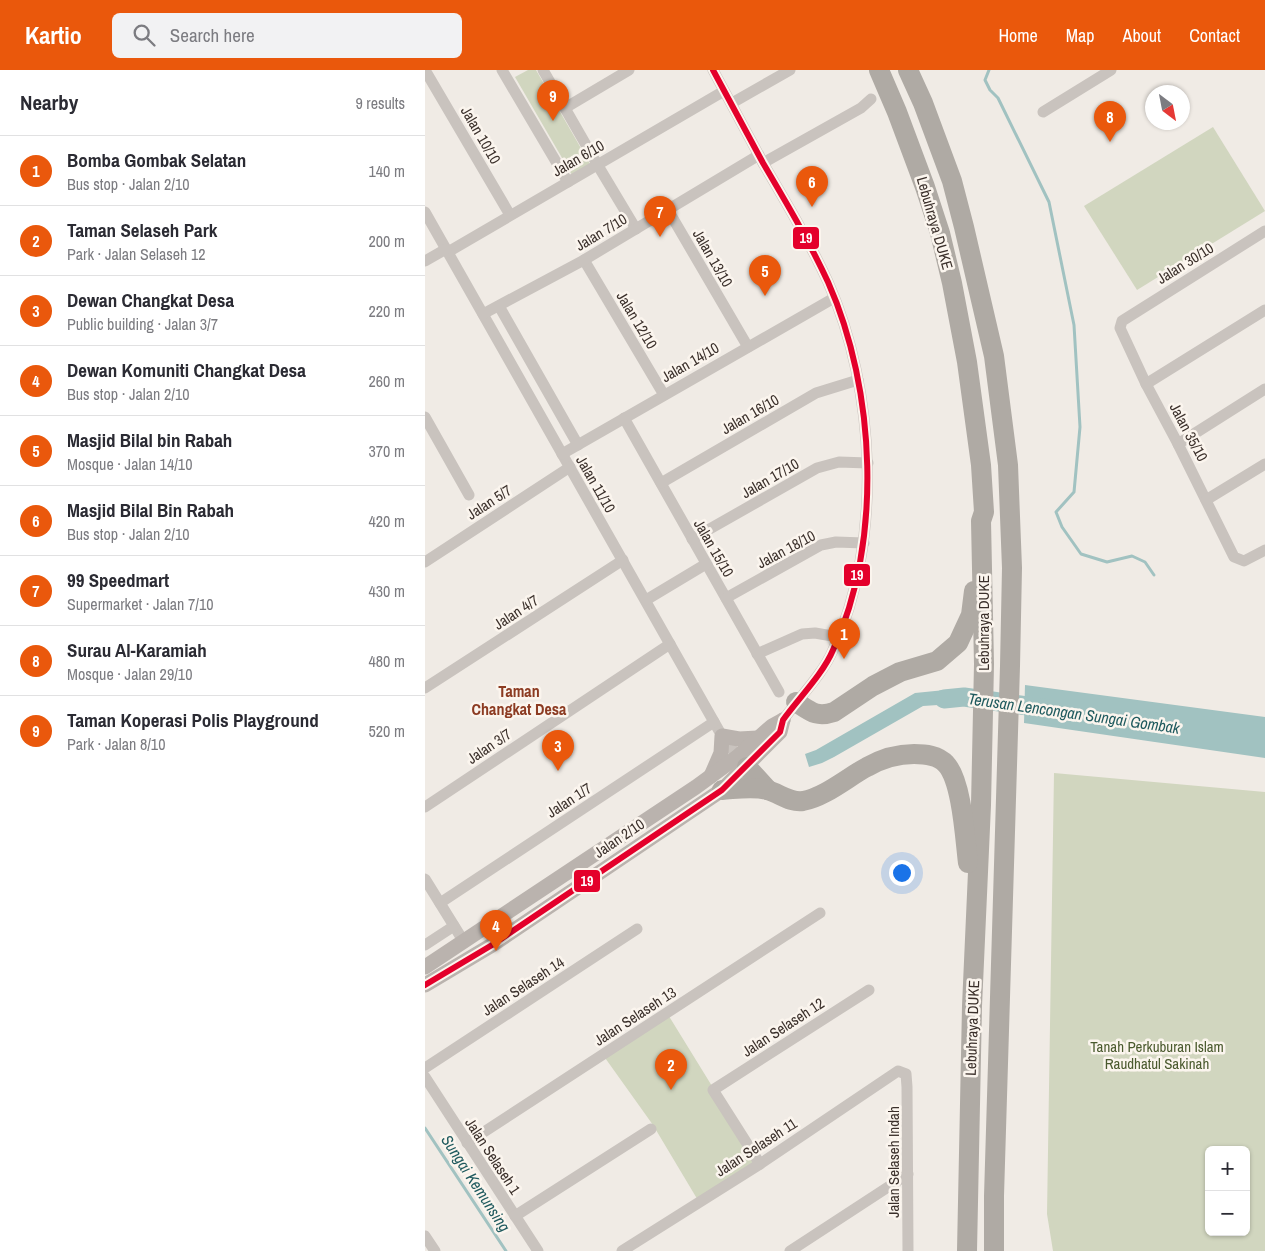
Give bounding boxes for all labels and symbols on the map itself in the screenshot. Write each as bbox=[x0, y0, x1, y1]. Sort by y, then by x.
pin: 9 bbox=[537, 80, 569, 121]
north arrow bbox=[1145, 85, 1190, 130]
pin: 8 bbox=[1094, 101, 1126, 142]
street label: Jalan 10/10 bbox=[456, 102, 506, 168]
street label: Jalan 6/10 bbox=[548, 135, 608, 181]
pin: 6 bbox=[796, 166, 828, 207]
street label: Lebuhraya DUKE bbox=[912, 174, 958, 272]
pin: 7 bbox=[644, 196, 676, 237]
street label: Jalan 7/10 bbox=[571, 208, 631, 256]
street label: Jalan 13/10 bbox=[688, 225, 738, 291]
line badge: 19 bbox=[792, 226, 820, 250]
text: 19 bbox=[800, 229, 812, 247]
street label: Jalan 30/10 bbox=[1152, 237, 1218, 289]
pin: 5 bbox=[749, 255, 781, 296]
street label: Jalan 12/10 bbox=[612, 287, 662, 353]
street label: Jalan 14/10 bbox=[657, 337, 723, 387]
street label: Jalan 16/10 bbox=[717, 389, 783, 439]
street label: Jalan 35/10 bbox=[1165, 399, 1213, 465]
street label: Jalan 11/10 bbox=[571, 452, 621, 517]
street label: Jalan 17/10 bbox=[737, 453, 803, 503]
street label: Jalan 5/7 bbox=[462, 480, 516, 524]
street label: Jalan 15/10 bbox=[689, 515, 739, 581]
street label: Jalan 18/10 bbox=[753, 525, 819, 573]
line badge: 19 bbox=[843, 563, 871, 587]
text: 19 bbox=[851, 566, 863, 584]
street label: Lebuhraya DUKE bbox=[973, 575, 994, 671]
street label: Jalan 4/7 bbox=[489, 590, 543, 634]
pin: 1 bbox=[828, 618, 860, 659]
district label: Taman Changkat Desa bbox=[472, 680, 567, 720]
water label: Terusan Lencongan Sungai Gombak bbox=[967, 687, 1182, 739]
street label: Jalan 3/7 bbox=[462, 723, 516, 769]
pin: 3 bbox=[542, 730, 574, 771]
street label: Jalan 1/7 bbox=[542, 778, 596, 822]
street label: Jalan 2/10 bbox=[590, 813, 649, 863]
your location bbox=[889, 860, 915, 886]
line badge: 19 bbox=[573, 869, 601, 893]
text: 19 bbox=[581, 872, 593, 890]
pin: 4 bbox=[480, 910, 512, 951]
street label: Jalan Selaseh 14 bbox=[478, 951, 568, 1021]
street label: Lebuhraya DUKE bbox=[960, 980, 984, 1076]
street label: Jalan Selaseh 13 bbox=[590, 981, 680, 1051]
street label: Jalan Selaseh 12 bbox=[738, 992, 828, 1062]
park label: Tanah Perkuburan Islam Raudhatul Sakinah bbox=[1090, 1036, 1224, 1074]
pin: 2 bbox=[655, 1049, 687, 1090]
street label: Jalan Selaseh Indah bbox=[883, 1106, 904, 1218]
street label: Jalan Selaseh 11 bbox=[711, 1113, 801, 1181]
street label: Jalan Selaseh 1 bbox=[460, 1114, 526, 1199]
water label: Sungai Kemunsing bbox=[436, 1130, 516, 1236]

